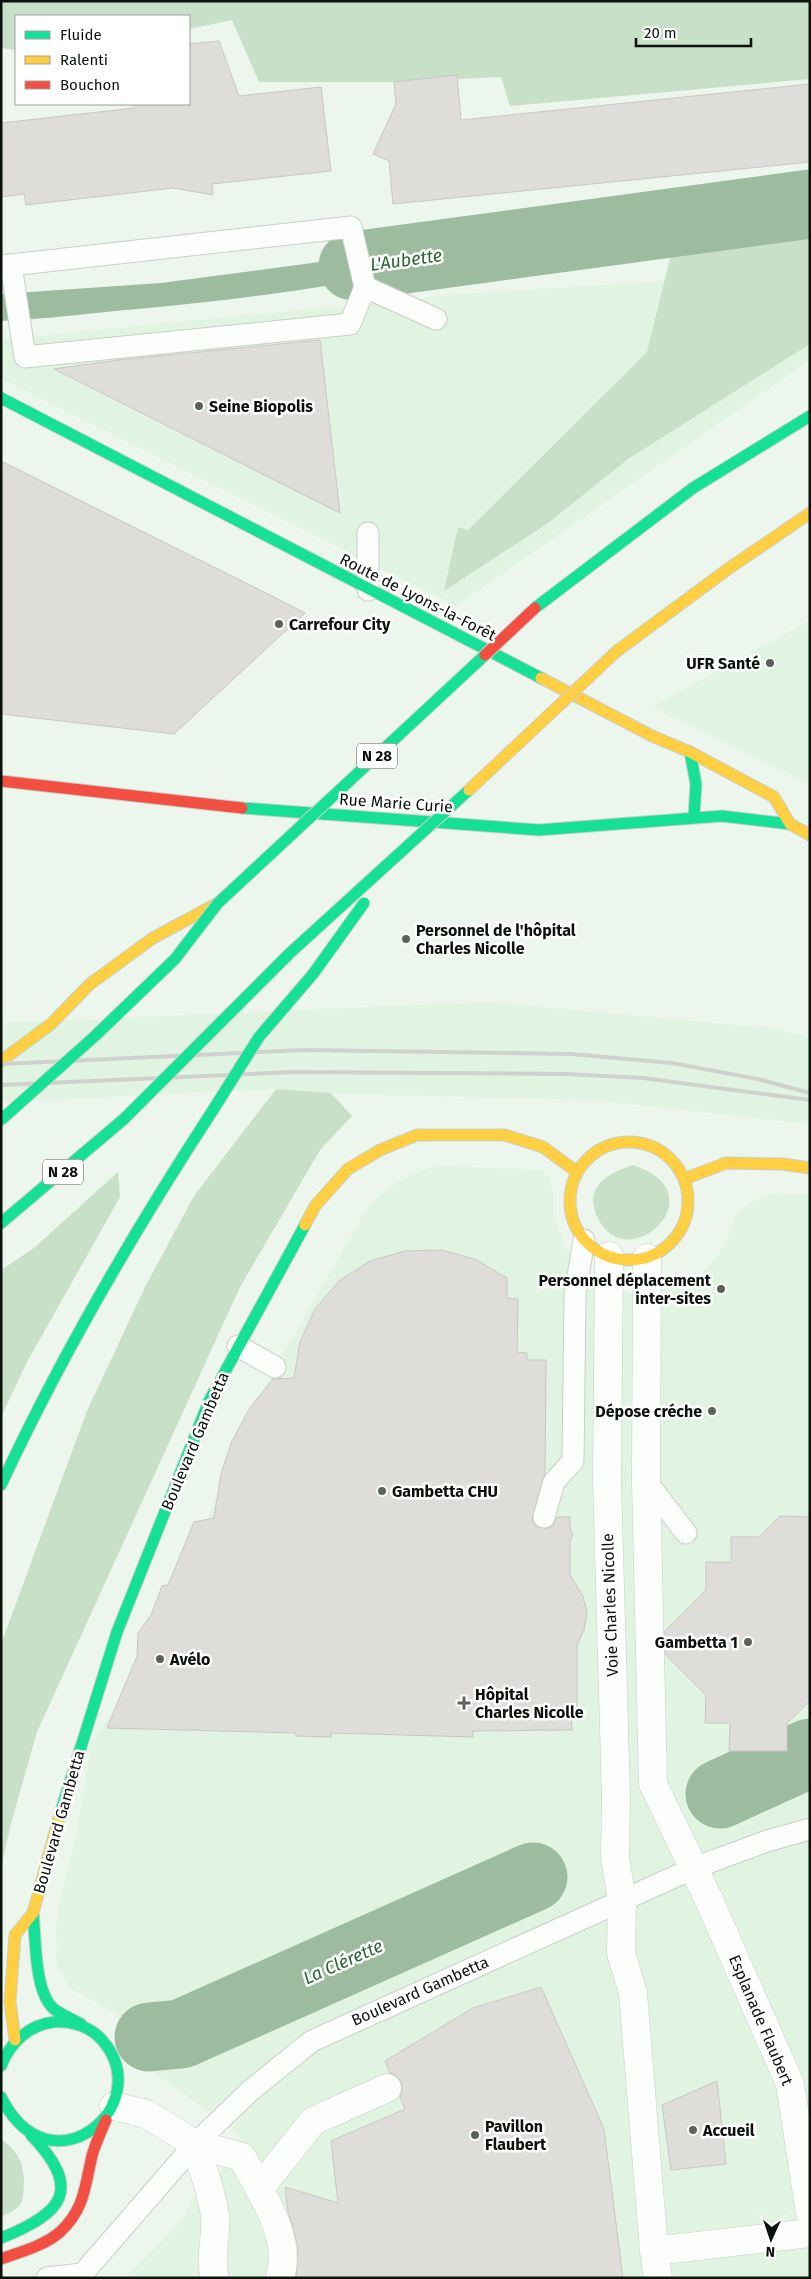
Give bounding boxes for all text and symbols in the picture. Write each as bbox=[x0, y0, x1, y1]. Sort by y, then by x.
legend bbox=[15, 15, 190, 105]
scale bar bbox=[636, 15, 751, 47]
text: 20 m bbox=[644, 24, 677, 42]
text: Fluide bbox=[60, 26, 102, 44]
text: Ralenti bbox=[60, 51, 108, 69]
text: Bouchon bbox=[60, 76, 120, 94]
water label: L'Aubette bbox=[369, 244, 443, 276]
place label: Seine Biopolis bbox=[209, 397, 313, 416]
marker: Seine Biopolis bbox=[193, 400, 205, 412]
street label: Route de Lyons-la-Forêt bbox=[337, 549, 499, 645]
place label: Carrefour City bbox=[289, 615, 391, 634]
marker: Carrefour City bbox=[273, 618, 285, 630]
place label: UFR Santé bbox=[686, 654, 760, 673]
marker: UFR Santé bbox=[764, 657, 776, 669]
road number: N 28 bbox=[357, 744, 397, 768]
street label: Rue Marie Curie bbox=[338, 790, 454, 816]
place label: Personnel de l'hôpital Charles Nicolle bbox=[416, 921, 576, 958]
marker: Personnel de l'hôpital Charles Nicolle bbox=[400, 933, 412, 945]
road number: N 28 bbox=[43, 1160, 83, 1184]
place label: Personnel déplacement inter-sites bbox=[539, 1271, 712, 1308]
marker: Personnel déplacement inter-sites bbox=[715, 1283, 727, 1295]
street label: Boulevard Gambetta bbox=[157, 1369, 233, 1513]
place label: Dépose créche bbox=[595, 1402, 702, 1421]
marker: Dépose créche bbox=[706, 1405, 718, 1417]
place label: Gambetta CHU bbox=[392, 1482, 498, 1501]
marker: Gambetta CHU bbox=[376, 1485, 388, 1497]
street label: Voie Charles Nicolle bbox=[598, 1533, 622, 1677]
place label: Gambetta 1 bbox=[655, 1633, 738, 1652]
marker: Gambetta 1 bbox=[742, 1636, 754, 1648]
place label: Avélo bbox=[169, 1650, 210, 1669]
marker: Avélo bbox=[154, 1653, 166, 1665]
place label: Hôpital Charles Nicolle bbox=[475, 1685, 584, 1722]
marker: Hôpital Charles Nicolle bbox=[457, 1696, 471, 1710]
street label: Boulevard Gambetta bbox=[29, 1748, 89, 1896]
water label: La Clérette bbox=[300, 1935, 386, 1989]
street label: Boulevard Gambetta bbox=[348, 1952, 492, 2030]
street label: Esplanade Flaubert bbox=[725, 1952, 797, 2088]
place label: Pavillon Flaubert bbox=[485, 2117, 547, 2154]
place label: Accueil bbox=[702, 2121, 755, 2140]
marker: Accueil bbox=[687, 2124, 699, 2136]
marker: Pavillon Flaubert bbox=[469, 2129, 481, 2141]
north arrow bbox=[746, 2214, 796, 2264]
text: N bbox=[765, 2243, 775, 2260]

